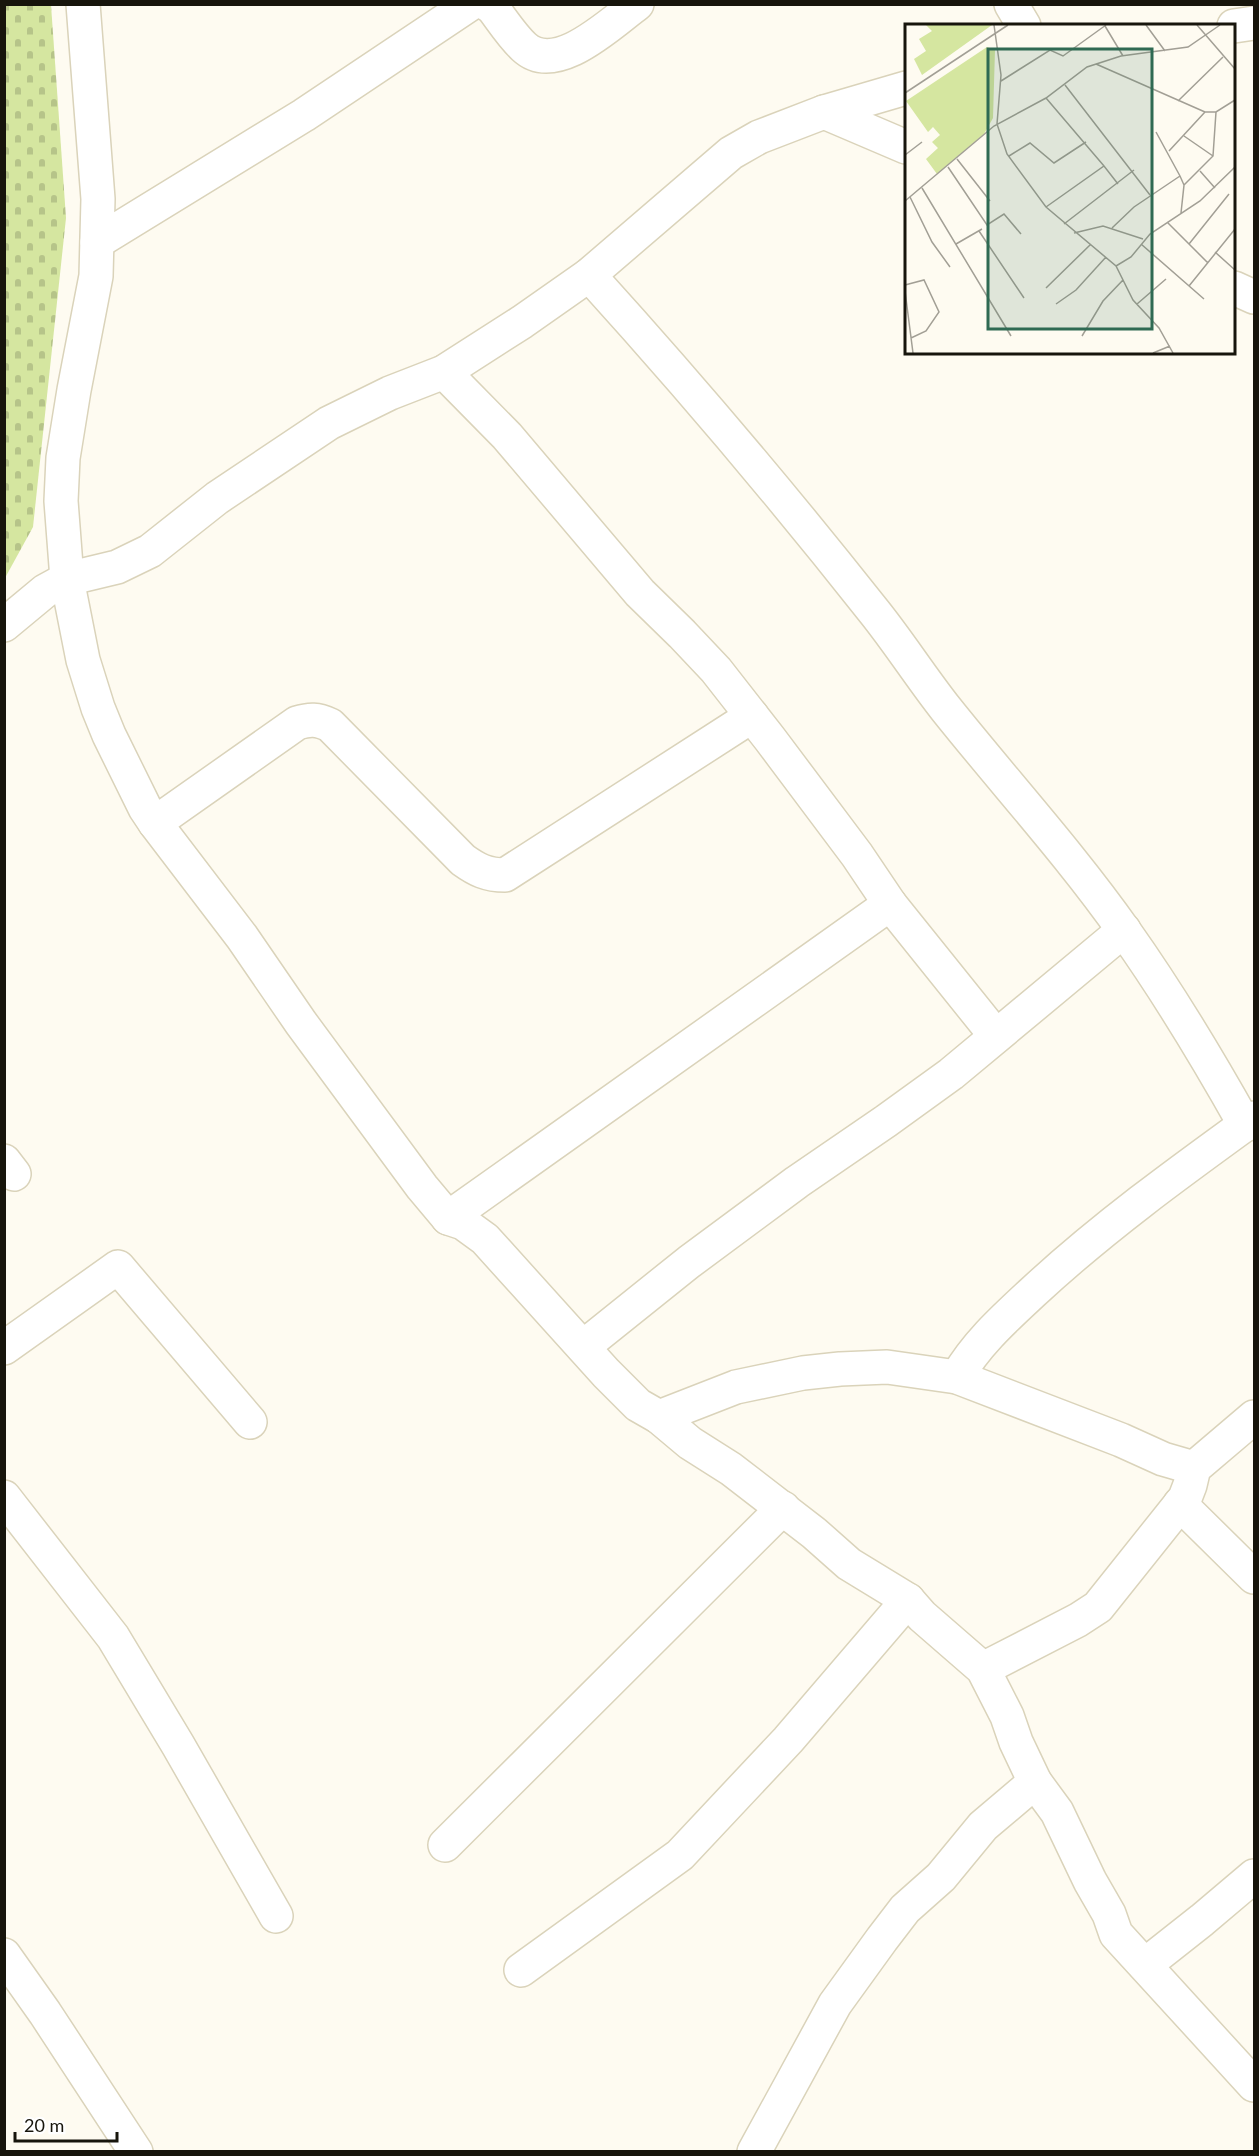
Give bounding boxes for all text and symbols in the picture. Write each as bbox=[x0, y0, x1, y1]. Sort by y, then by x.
inset map bbox=[905, 24, 1235, 354]
scale bar bbox=[15, 2105, 117, 2143]
text: 20 m bbox=[24, 2114, 64, 2136]

